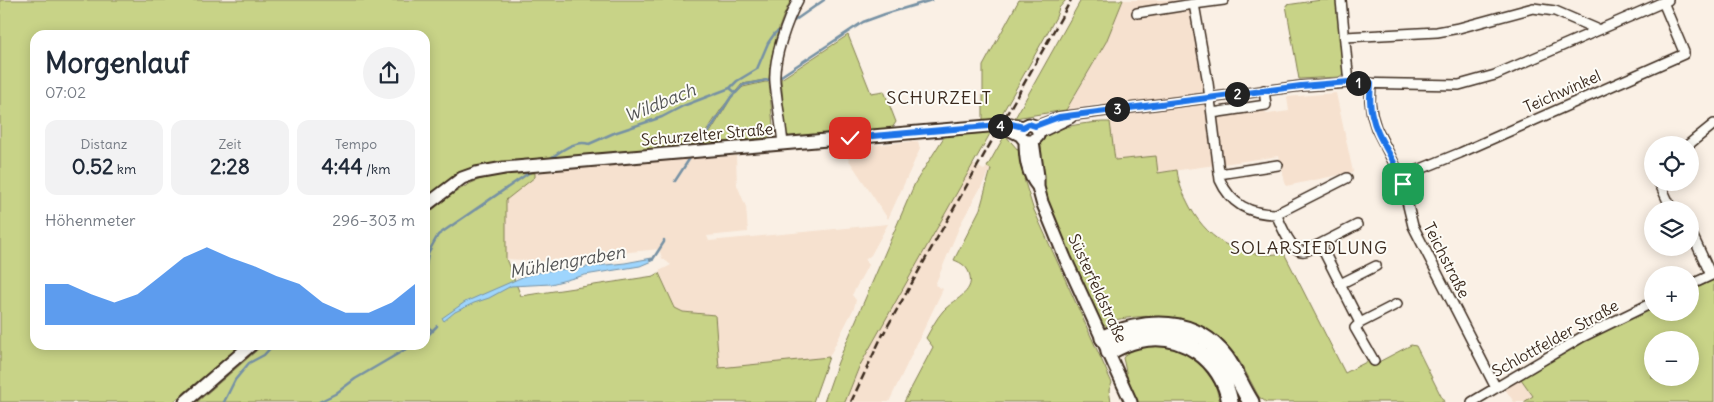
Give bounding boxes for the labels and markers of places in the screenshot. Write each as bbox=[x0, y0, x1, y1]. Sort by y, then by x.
pin: 1 bbox=[1346, 70, 1370, 96]
pin: 2 bbox=[1224, 82, 1250, 106]
pin: 3 bbox=[1104, 96, 1130, 122]
pin: 4 bbox=[988, 114, 1012, 138]
pin bbox=[829, 117, 871, 159]
pin bbox=[1382, 163, 1424, 205]

